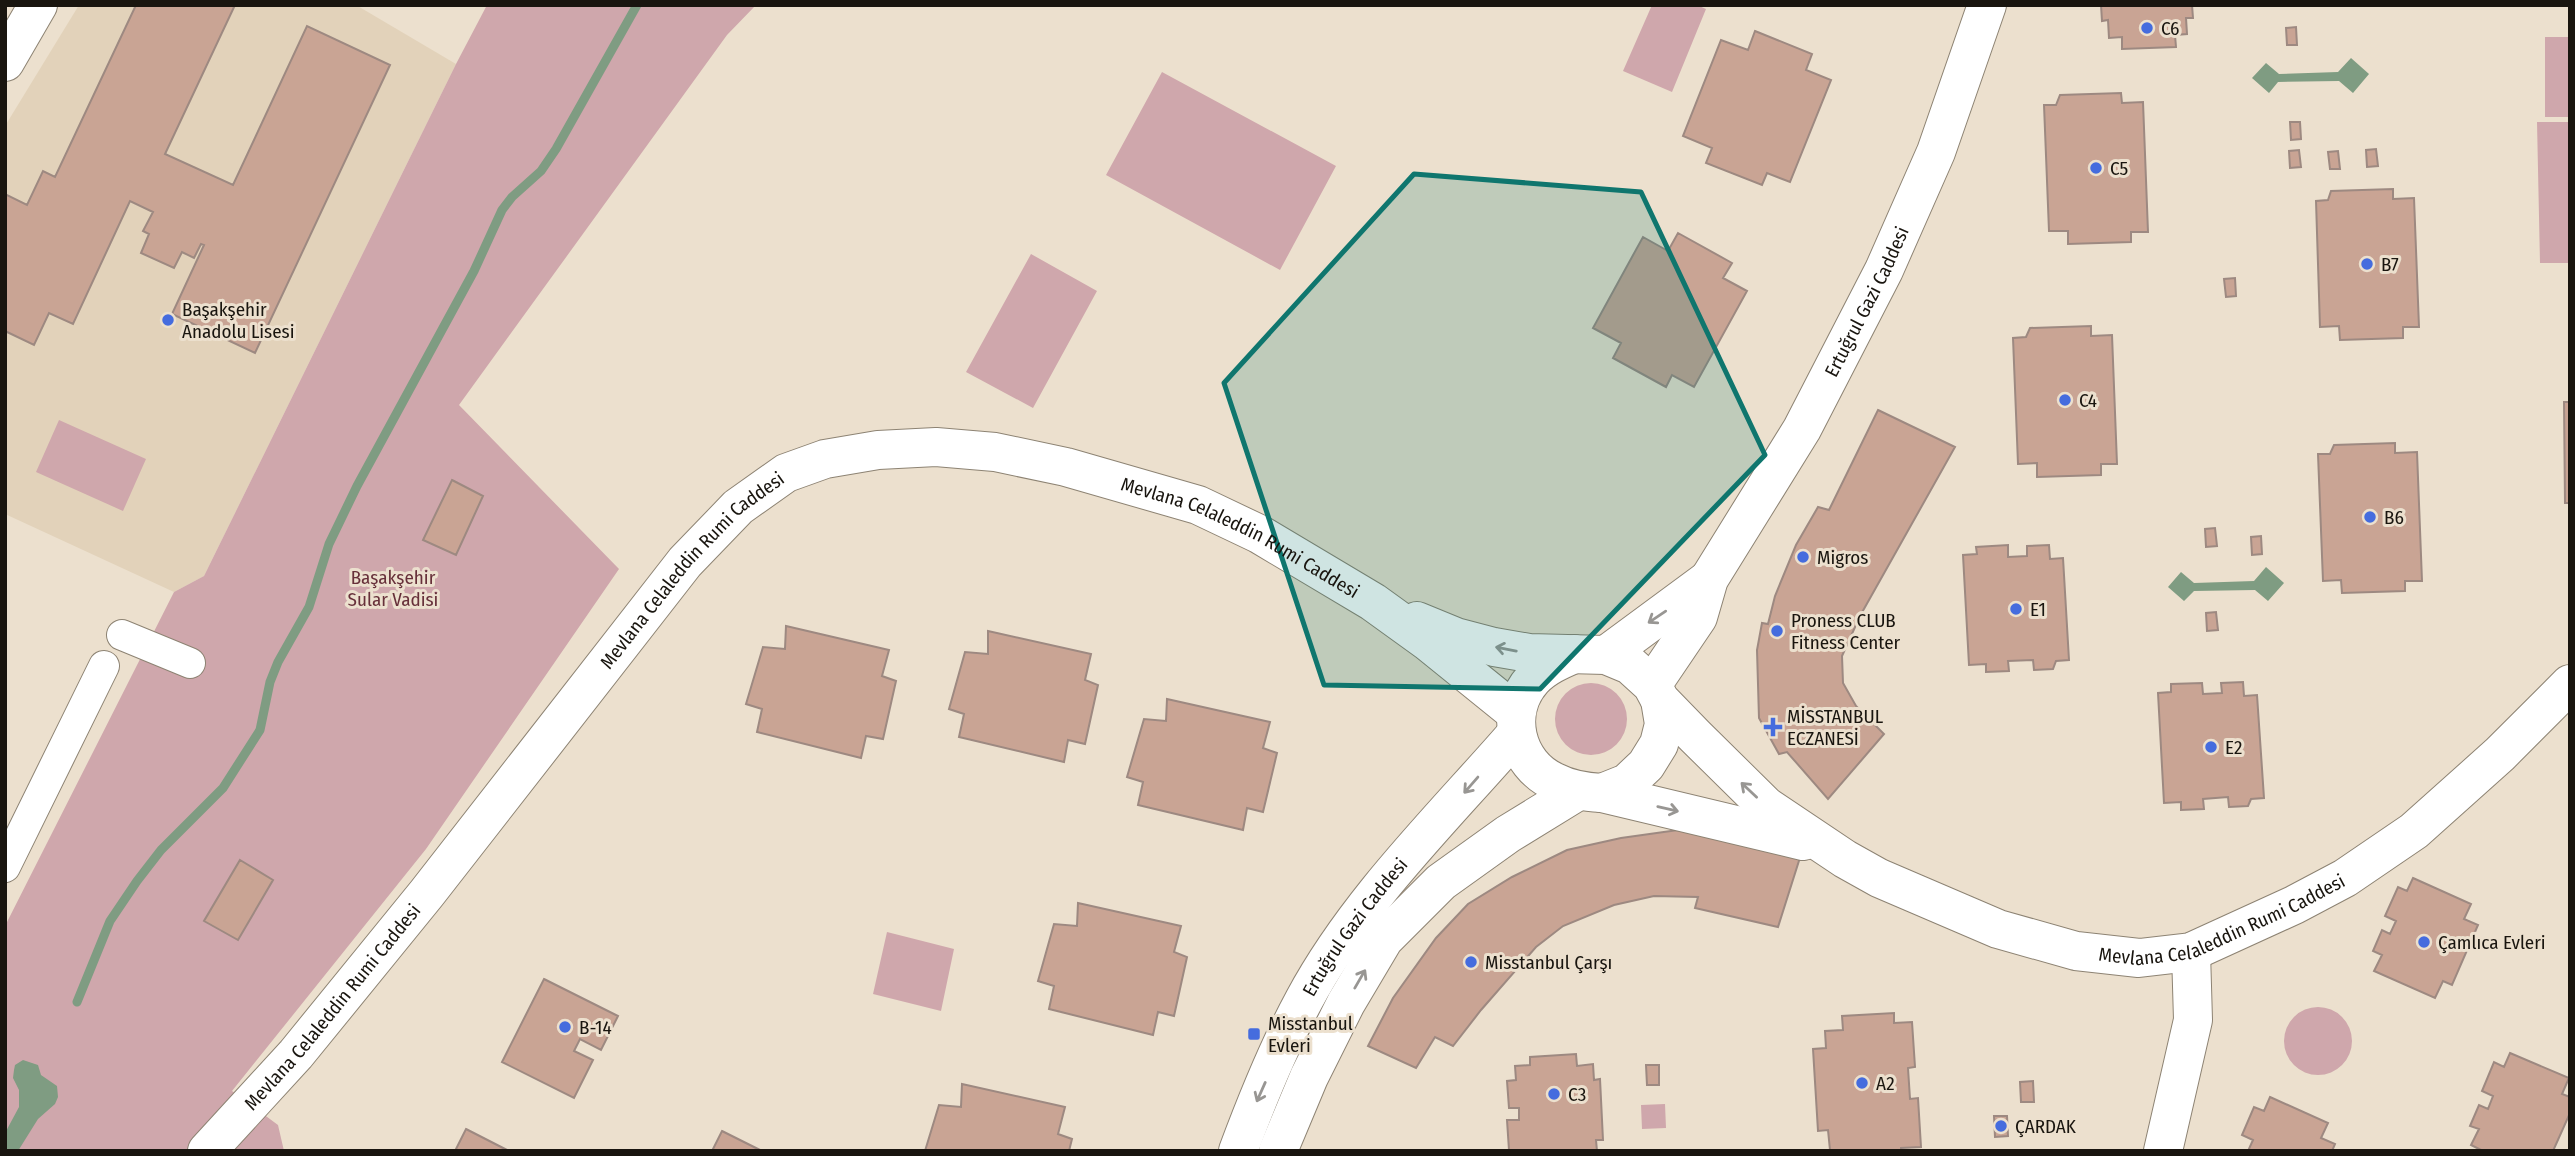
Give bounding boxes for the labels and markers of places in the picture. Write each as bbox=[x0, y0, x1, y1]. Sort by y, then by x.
place label: C6 bbox=[2161, 17, 2180, 40]
marker: C6 bbox=[2139, 20, 2155, 36]
place label: C5 bbox=[2110, 157, 2128, 180]
marker: C5 bbox=[2088, 160, 2104, 176]
place label: B7 bbox=[2381, 253, 2399, 276]
marker: B7 bbox=[2359, 256, 2375, 272]
place label: Başakşehir Anadolu Lisesi bbox=[182, 298, 295, 343]
marker: Başakşehir Anadolu Lisesi bbox=[160, 312, 176, 328]
place label: C4 bbox=[2079, 389, 2097, 412]
marker: C4 bbox=[2057, 392, 2073, 408]
place label: B6 bbox=[2384, 506, 2404, 529]
marker: B6 bbox=[2362, 509, 2378, 525]
place label: Migros bbox=[1817, 546, 1868, 569]
marker: Migros bbox=[1795, 549, 1811, 565]
place label: E1 bbox=[2030, 598, 2046, 621]
marker: E1 bbox=[2008, 601, 2024, 617]
place label: Proness CLUB Fitness Center bbox=[1791, 609, 1901, 654]
marker: Proness CLUB Fitness Center bbox=[1769, 623, 1785, 639]
place label: MİSSTANBUL ECZANESİ bbox=[1787, 705, 1884, 750]
marker: MİSSTANBUL ECZANESİ bbox=[1765, 719, 1781, 735]
place label: E2 bbox=[2225, 736, 2242, 759]
marker: E2 bbox=[2203, 739, 2219, 755]
place label: Çamlıca Evleri bbox=[2438, 931, 2546, 954]
marker: Çamlıca Evleri bbox=[2416, 934, 2432, 950]
place label: Misstanbul Çarşı bbox=[1485, 951, 1612, 974]
marker: Misstanbul Çarşı bbox=[1463, 954, 1479, 970]
place label: Misstanbul Evleri bbox=[1268, 1012, 1353, 1057]
place label: B-14 bbox=[579, 1016, 612, 1039]
marker: B-14 bbox=[557, 1019, 573, 1035]
marker: Misstanbul Evleri bbox=[1246, 1026, 1262, 1042]
place label: A2 bbox=[1876, 1072, 1895, 1095]
marker: A2 bbox=[1854, 1075, 1870, 1091]
place label: C3 bbox=[1568, 1083, 1586, 1106]
marker: C3 bbox=[1546, 1086, 1562, 1102]
place label: ÇARDAK bbox=[2015, 1115, 2077, 1138]
marker: ÇARDAK bbox=[1993, 1118, 2009, 1134]

